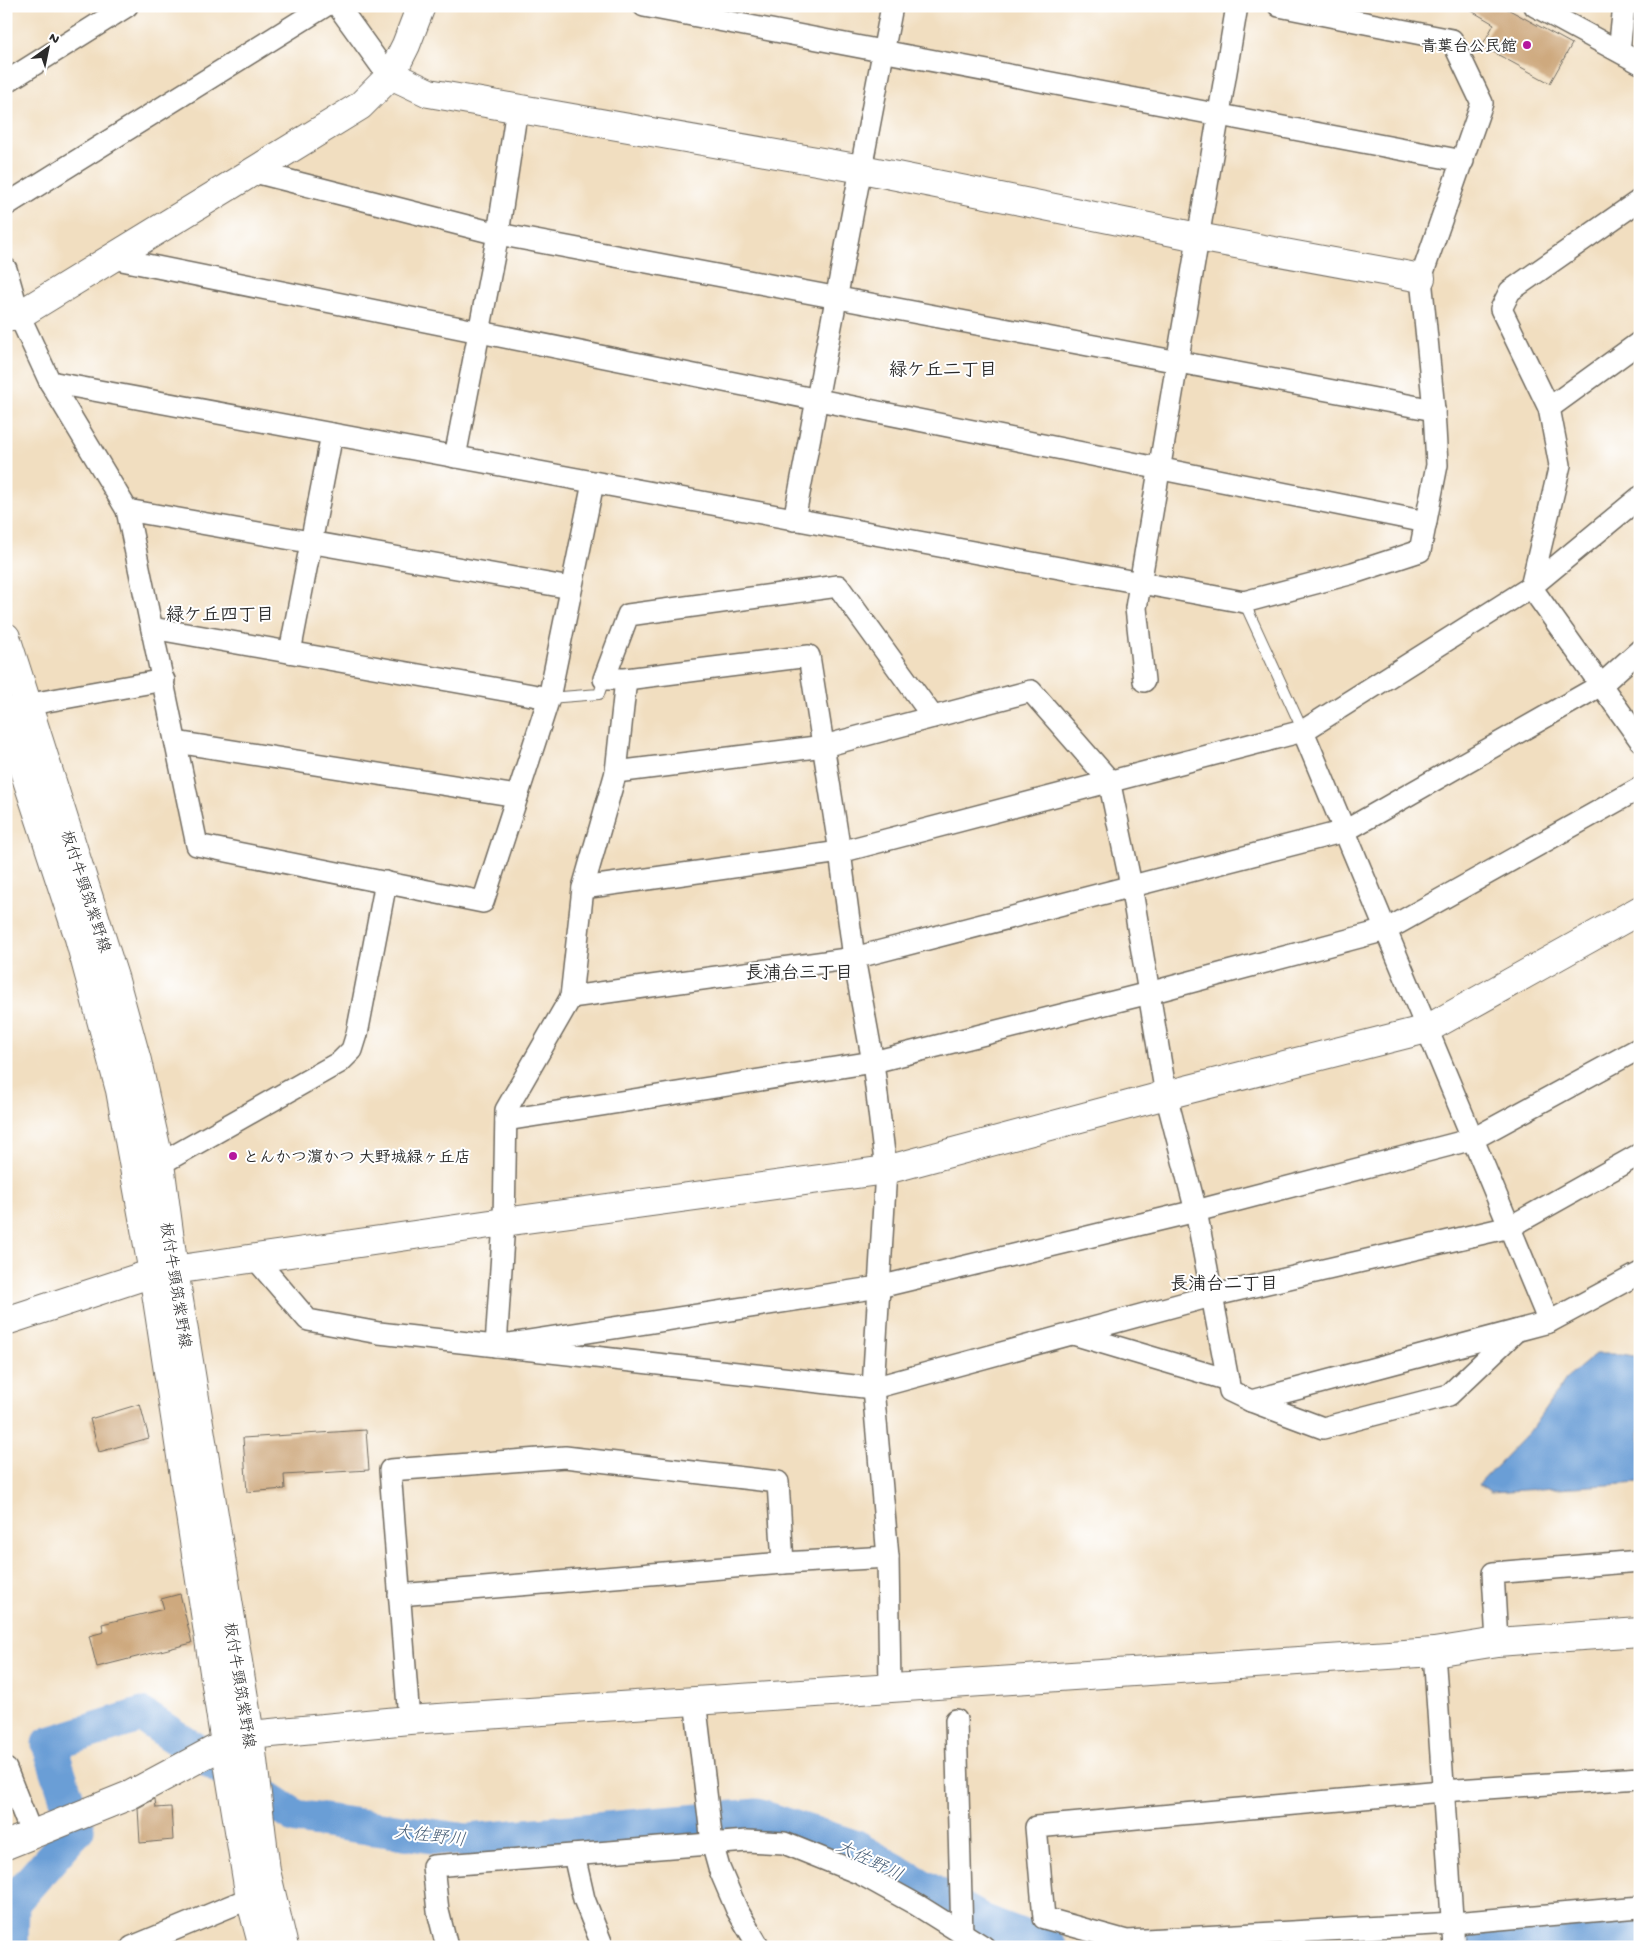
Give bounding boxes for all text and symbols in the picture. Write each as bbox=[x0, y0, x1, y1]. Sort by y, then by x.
north arrow bbox=[22, 22, 72, 72]
text: N bbox=[45, 30, 62, 49]
place label: 青葉台公民館 bbox=[1421, 37, 1517, 58]
marker: 青葉台公民館 bbox=[1521, 39, 1533, 51]
district label: 緑ケ丘二丁目 bbox=[889, 360, 997, 382]
district label: 緑ケ丘四丁目 bbox=[166, 605, 274, 627]
street label: 板付牛頸筑紫野線 bbox=[55, 828, 114, 956]
district label: 長浦台三丁目 bbox=[745, 963, 853, 985]
place label: とんかつ濵かつ 大野城緑ヶ丘店 bbox=[243, 1148, 471, 1169]
marker: とんかつ濵かつ 大野城緑ヶ丘店 bbox=[227, 1150, 239, 1162]
street label: 板付牛頸筑紫野線 bbox=[154, 1221, 195, 1350]
district label: 長浦台二丁目 bbox=[1170, 1274, 1278, 1296]
street label: 板付牛頸筑紫野線 bbox=[218, 1621, 259, 1750]
water label: 大佐野川 bbox=[393, 1822, 467, 1852]
water label: 大佐野川 bbox=[832, 1836, 906, 1887]

